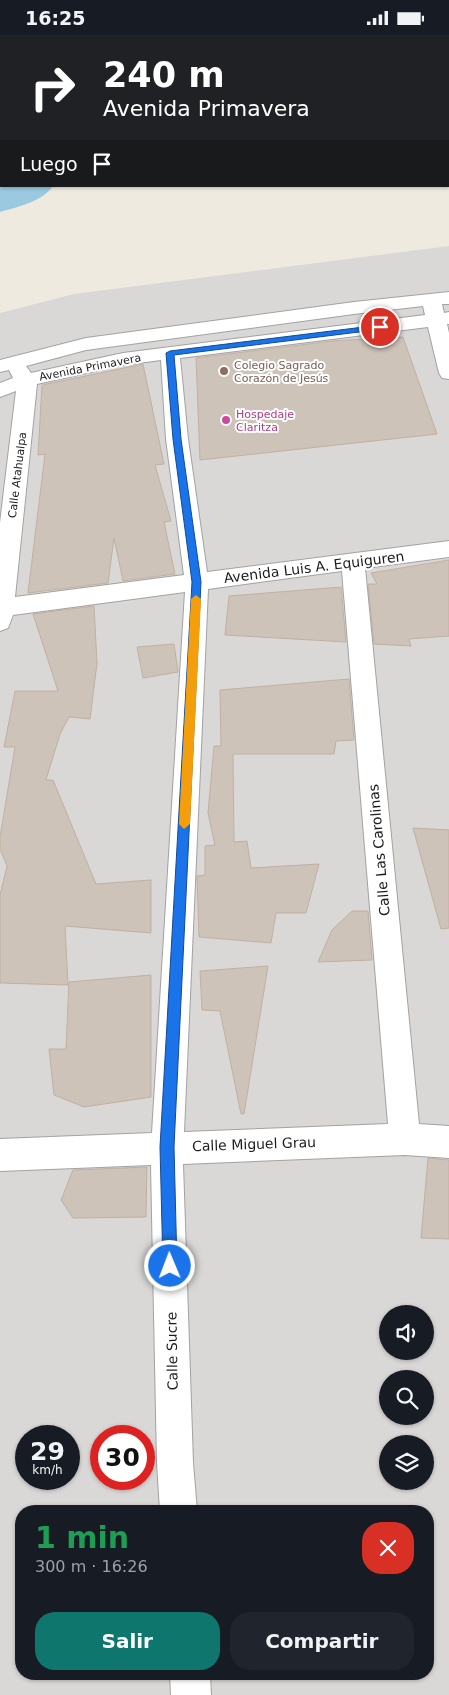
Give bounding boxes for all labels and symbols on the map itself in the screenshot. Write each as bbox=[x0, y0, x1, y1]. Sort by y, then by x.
pin bbox=[359, 306, 401, 348]
street label: Avenida Primavera bbox=[38, 351, 142, 384]
place label: Colegio Sagrado Corazón de Jesús bbox=[234, 359, 329, 385]
marker: Colegio Sagrado Corazón de Jesús bbox=[218, 365, 230, 377]
place label: Hospedaje Claritza bbox=[236, 408, 294, 434]
marker: Hospedaje Claritza bbox=[220, 414, 232, 426]
street label: Calle Atahualpa bbox=[6, 431, 29, 519]
street label: Avenida Luis A. Equiguren bbox=[223, 548, 405, 586]
street label: Calle Las Carolinas bbox=[365, 783, 393, 917]
street label: Calle Miguel Grau bbox=[192, 1134, 316, 1154]
position arrow bbox=[143, 1239, 195, 1291]
street label: Calle Sucre bbox=[163, 1312, 181, 1390]
speed limit sign: 30 bbox=[90, 1425, 155, 1490]

